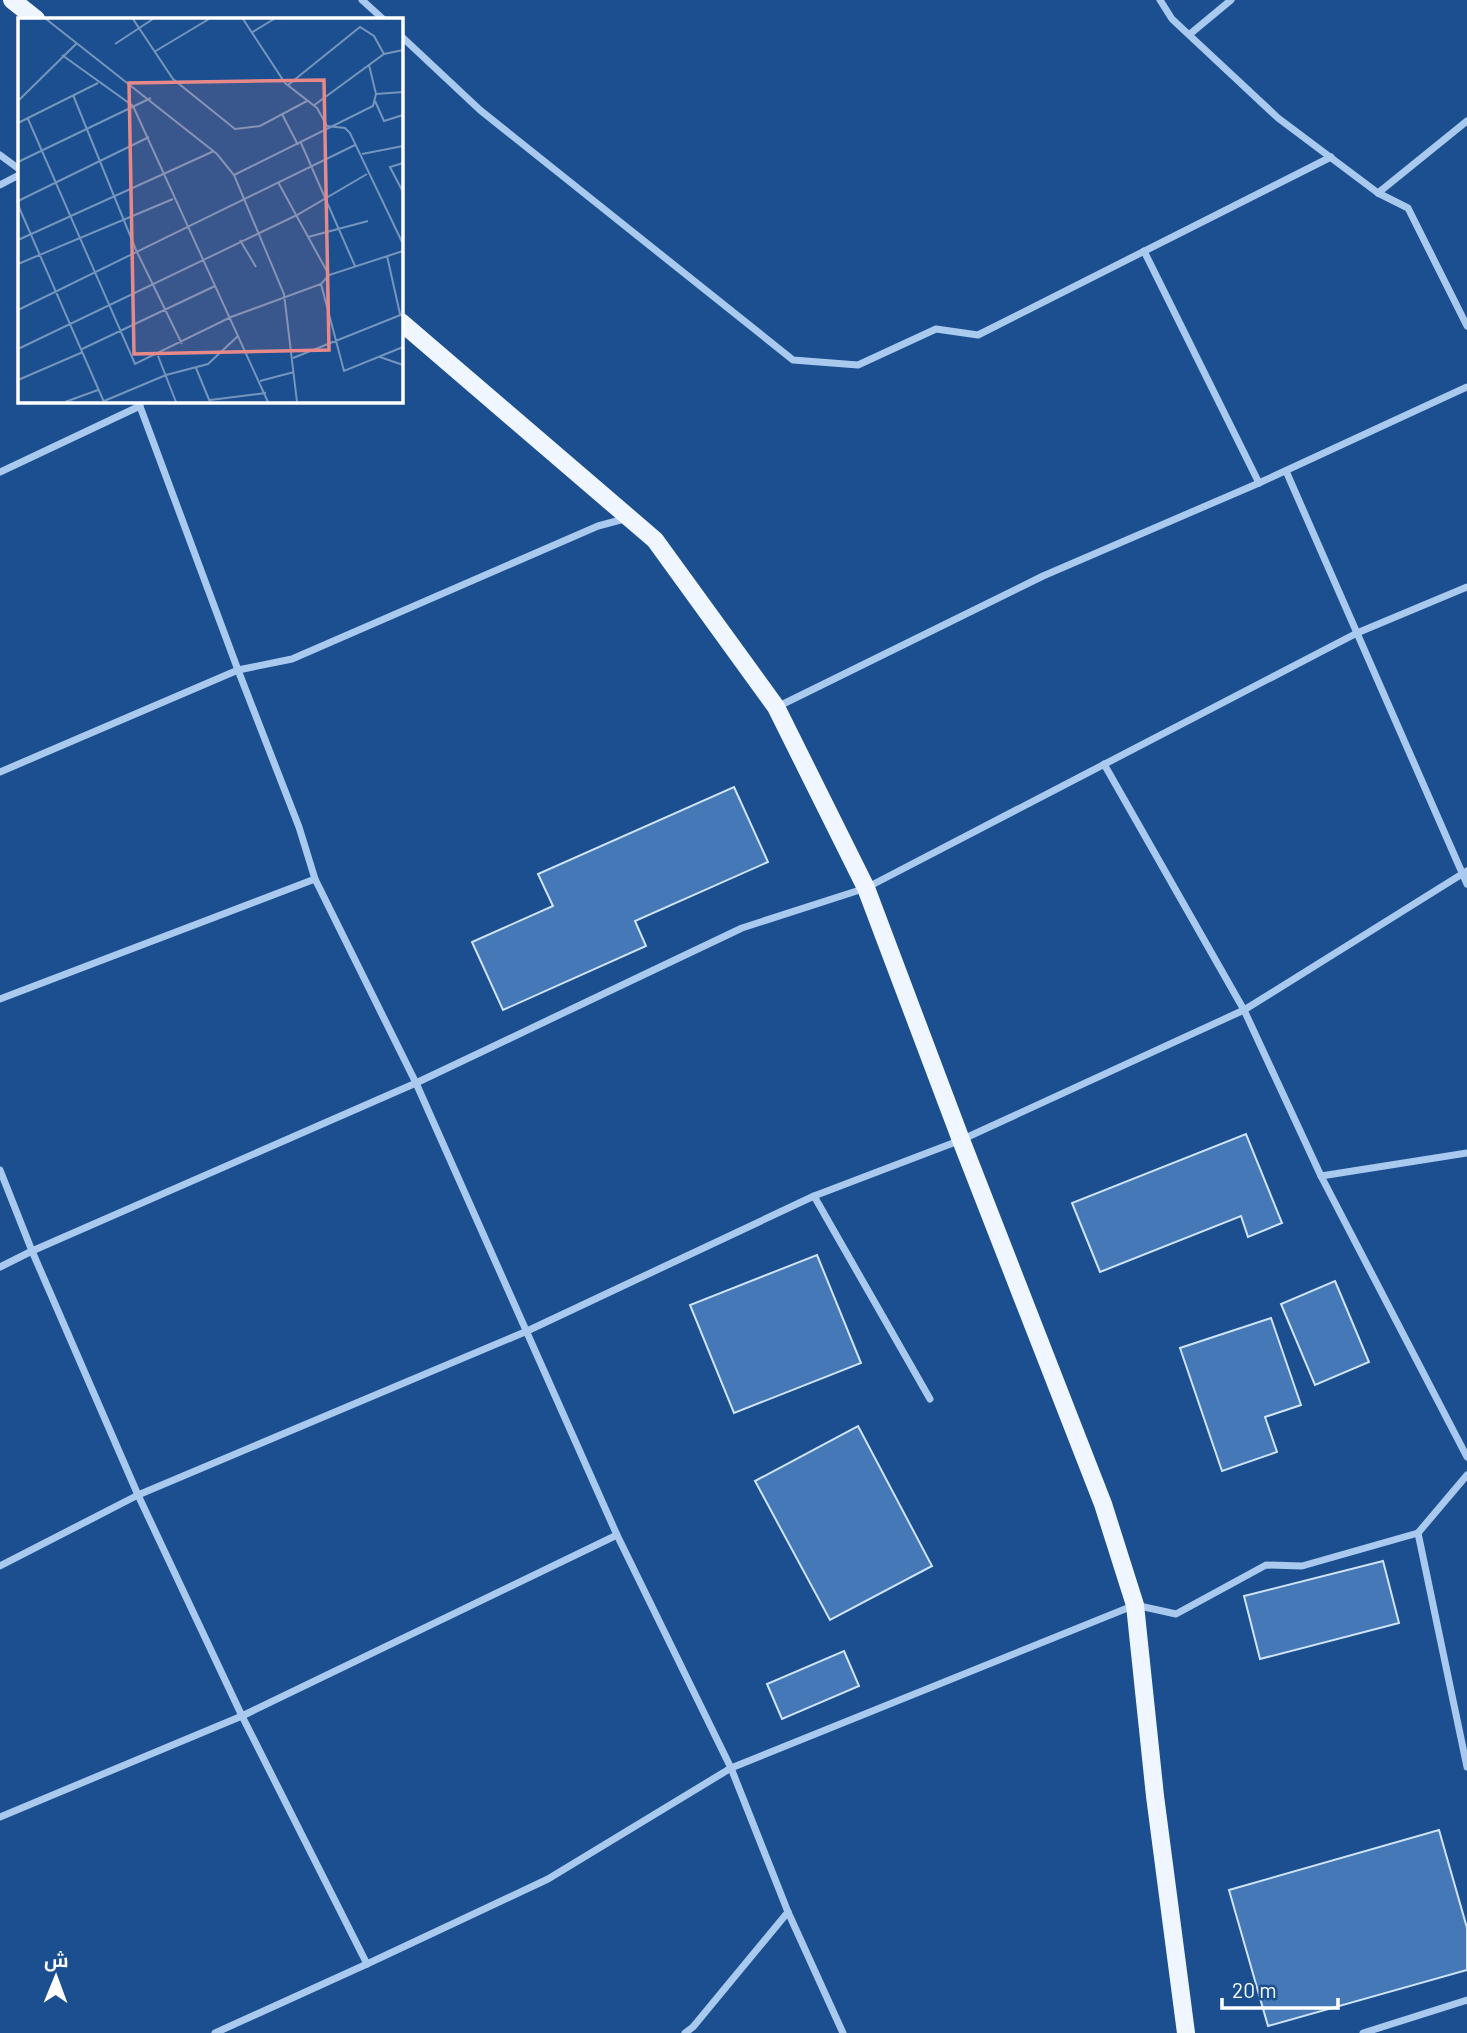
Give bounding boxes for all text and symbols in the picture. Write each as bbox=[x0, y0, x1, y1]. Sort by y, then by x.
inset map bbox=[18, 18, 402, 402]
north arrow bbox=[21, 1942, 91, 2012]
text: ش bbox=[44, 1948, 69, 1972]
scale bar bbox=[1222, 1966, 1338, 2010]
text: 20 m bbox=[1232, 1977, 1277, 2002]

